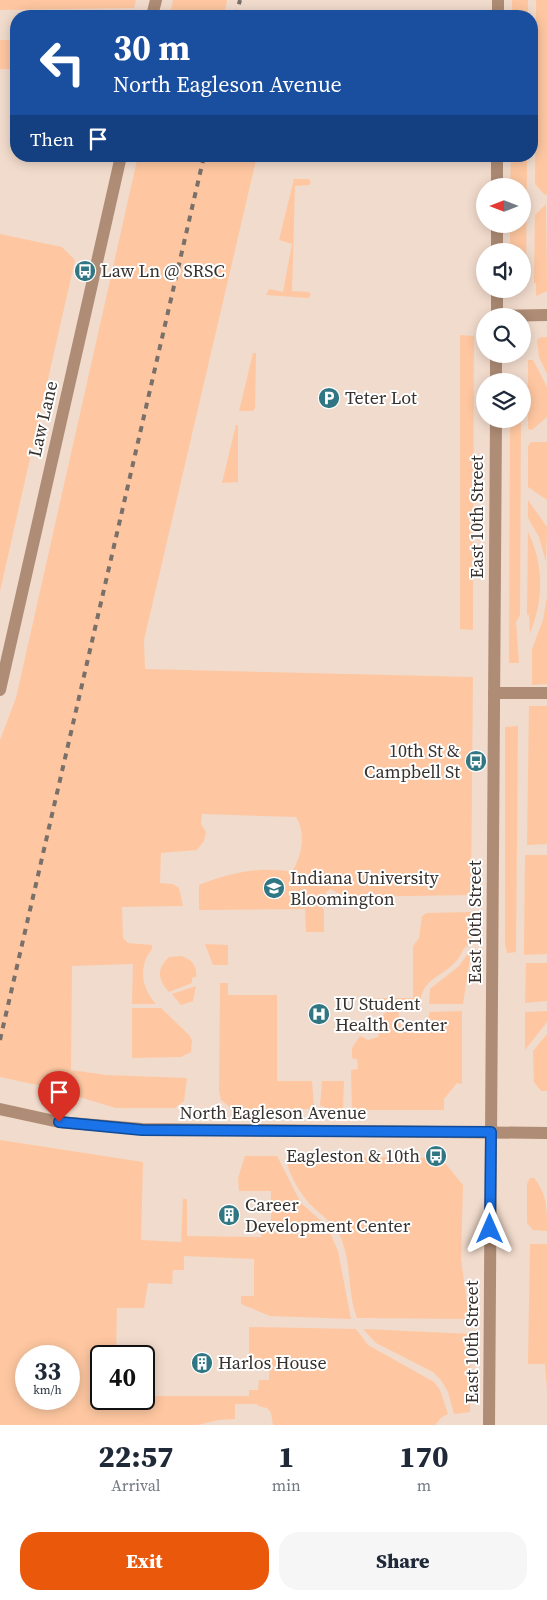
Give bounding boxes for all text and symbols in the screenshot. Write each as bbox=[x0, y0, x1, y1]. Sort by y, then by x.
text: 30 m bbox=[113, 24, 190, 72]
icon: left bbox=[30, 30, 95, 95]
text: North Eagleson Avenue bbox=[113, 69, 342, 99]
icon: arrive bbox=[84, 125, 112, 153]
text: Then bbox=[30, 126, 74, 152]
north arrow bbox=[476, 178, 531, 232]
map controls bbox=[476, 178, 531, 428]
button: sound bbox=[476, 243, 531, 298]
place label: Law Ln @ SRSC bbox=[101, 258, 225, 283]
bus stop icon: Law Ln @ SRSC bbox=[73, 259, 97, 283]
button: search bbox=[476, 308, 531, 363]
button: layers bbox=[476, 373, 531, 428]
street label: Law Lane bbox=[22, 378, 63, 459]
place label: Teter Lot bbox=[345, 385, 417, 410]
parking icon: Teter Lot bbox=[317, 386, 341, 410]
street label: East 10th Street bbox=[464, 455, 489, 579]
place label: 10th St & Campbell St bbox=[364, 738, 460, 784]
bus stop icon: 10th St & Campbell St bbox=[464, 749, 488, 773]
street label: East 10th Street bbox=[462, 860, 487, 984]
place label: Indiana University Bloomington bbox=[290, 865, 439, 911]
school or university icon: Indiana University Bloomington bbox=[262, 876, 286, 900]
place label: IU Student Health Center bbox=[335, 991, 448, 1037]
hospital icon: IU Student Health Center bbox=[307, 1002, 331, 1026]
pin bbox=[38, 1071, 80, 1122]
icon: arrive bbox=[45, 1078, 73, 1106]
street label: North Eagleson Avenue bbox=[179, 1100, 367, 1125]
place label: Eagleston & 10th bbox=[286, 1143, 420, 1168]
bus stop icon: Eagleston & 10th bbox=[424, 1144, 448, 1168]
place label: Career Development Center bbox=[245, 1192, 411, 1238]
position arrow bbox=[463, 1202, 515, 1254]
building icon: Career Development Center bbox=[217, 1203, 241, 1227]
street label: East 10th Street bbox=[459, 1280, 484, 1404]
speed limit sign: 40 bbox=[90, 1345, 155, 1410]
place label: Harlos House bbox=[218, 1350, 327, 1375]
building icon: Harlos House bbox=[190, 1351, 214, 1375]
text: 33 bbox=[34, 1354, 61, 1388]
text: km/h bbox=[33, 1382, 62, 1398]
text: 22:57 bbox=[98, 1436, 173, 1477]
text: 1 bbox=[278, 1436, 295, 1477]
text: 170 bbox=[399, 1436, 449, 1477]
text: Arrival bbox=[111, 1474, 161, 1496]
text: min bbox=[272, 1474, 301, 1496]
text: m bbox=[417, 1474, 431, 1496]
button: Exit bbox=[20, 1532, 269, 1590]
button: Share bbox=[279, 1532, 527, 1590]

